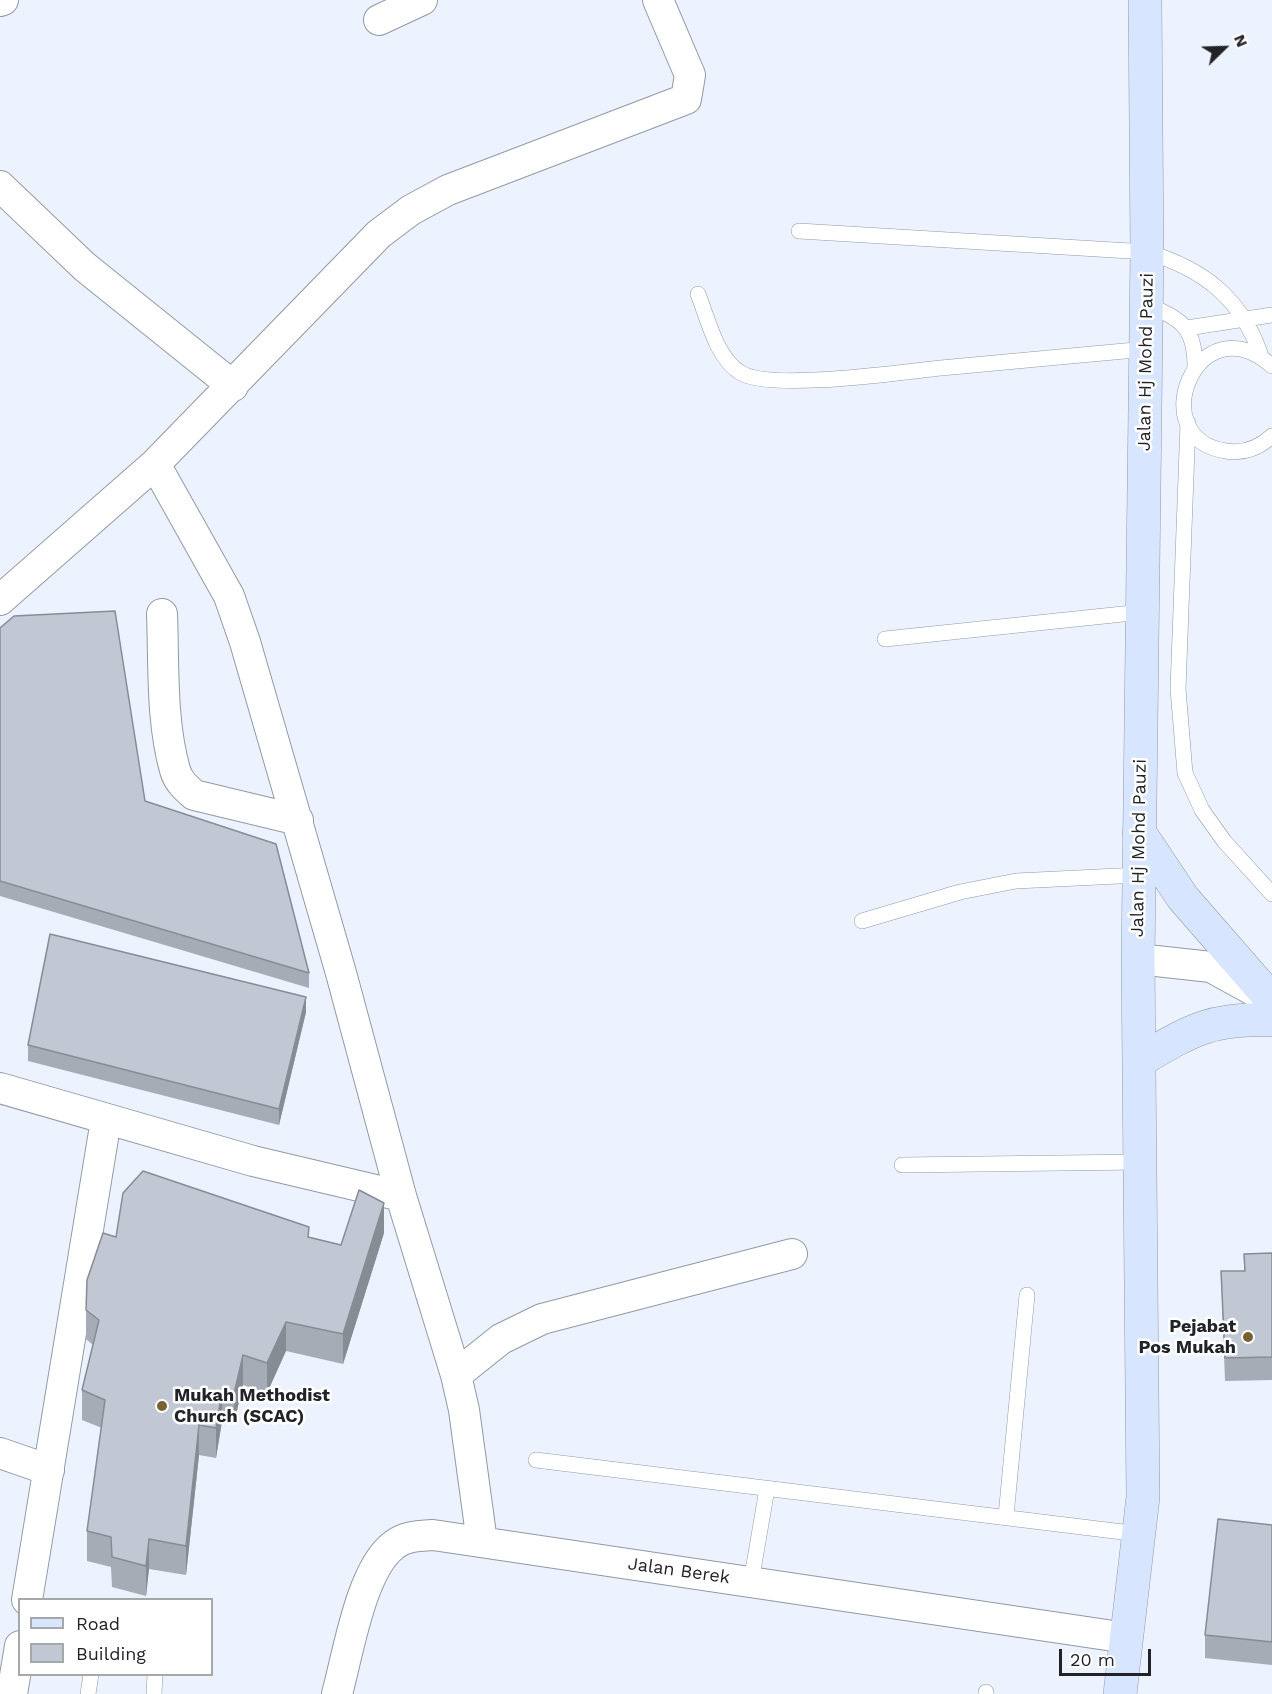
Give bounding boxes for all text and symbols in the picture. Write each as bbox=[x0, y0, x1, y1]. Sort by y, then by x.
north arrow bbox=[1194, 18, 1254, 78]
text: N bbox=[1230, 32, 1252, 50]
street label: Jalan Hj Mohd Pauzi bbox=[1134, 273, 1158, 451]
street label: Jalan Hj Mohd Pauzi bbox=[1127, 759, 1151, 937]
place label: Pejabat Pos Mukah bbox=[1139, 1316, 1236, 1358]
marker: Pejabat Pos Mukah bbox=[1241, 1330, 1255, 1344]
place label: Mukah Methodist Church (SCAC) bbox=[174, 1385, 330, 1428]
marker: Mukah Methodist Church (SCAC) bbox=[155, 1399, 169, 1413]
street label: Jalan Berek bbox=[627, 1553, 731, 1589]
legend bbox=[18, 1598, 213, 1676]
text: Road bbox=[76, 1613, 120, 1634]
scale bar bbox=[1062, 1637, 1154, 1675]
text: Building bbox=[76, 1643, 146, 1664]
text: 20 m bbox=[1070, 1649, 1115, 1670]

